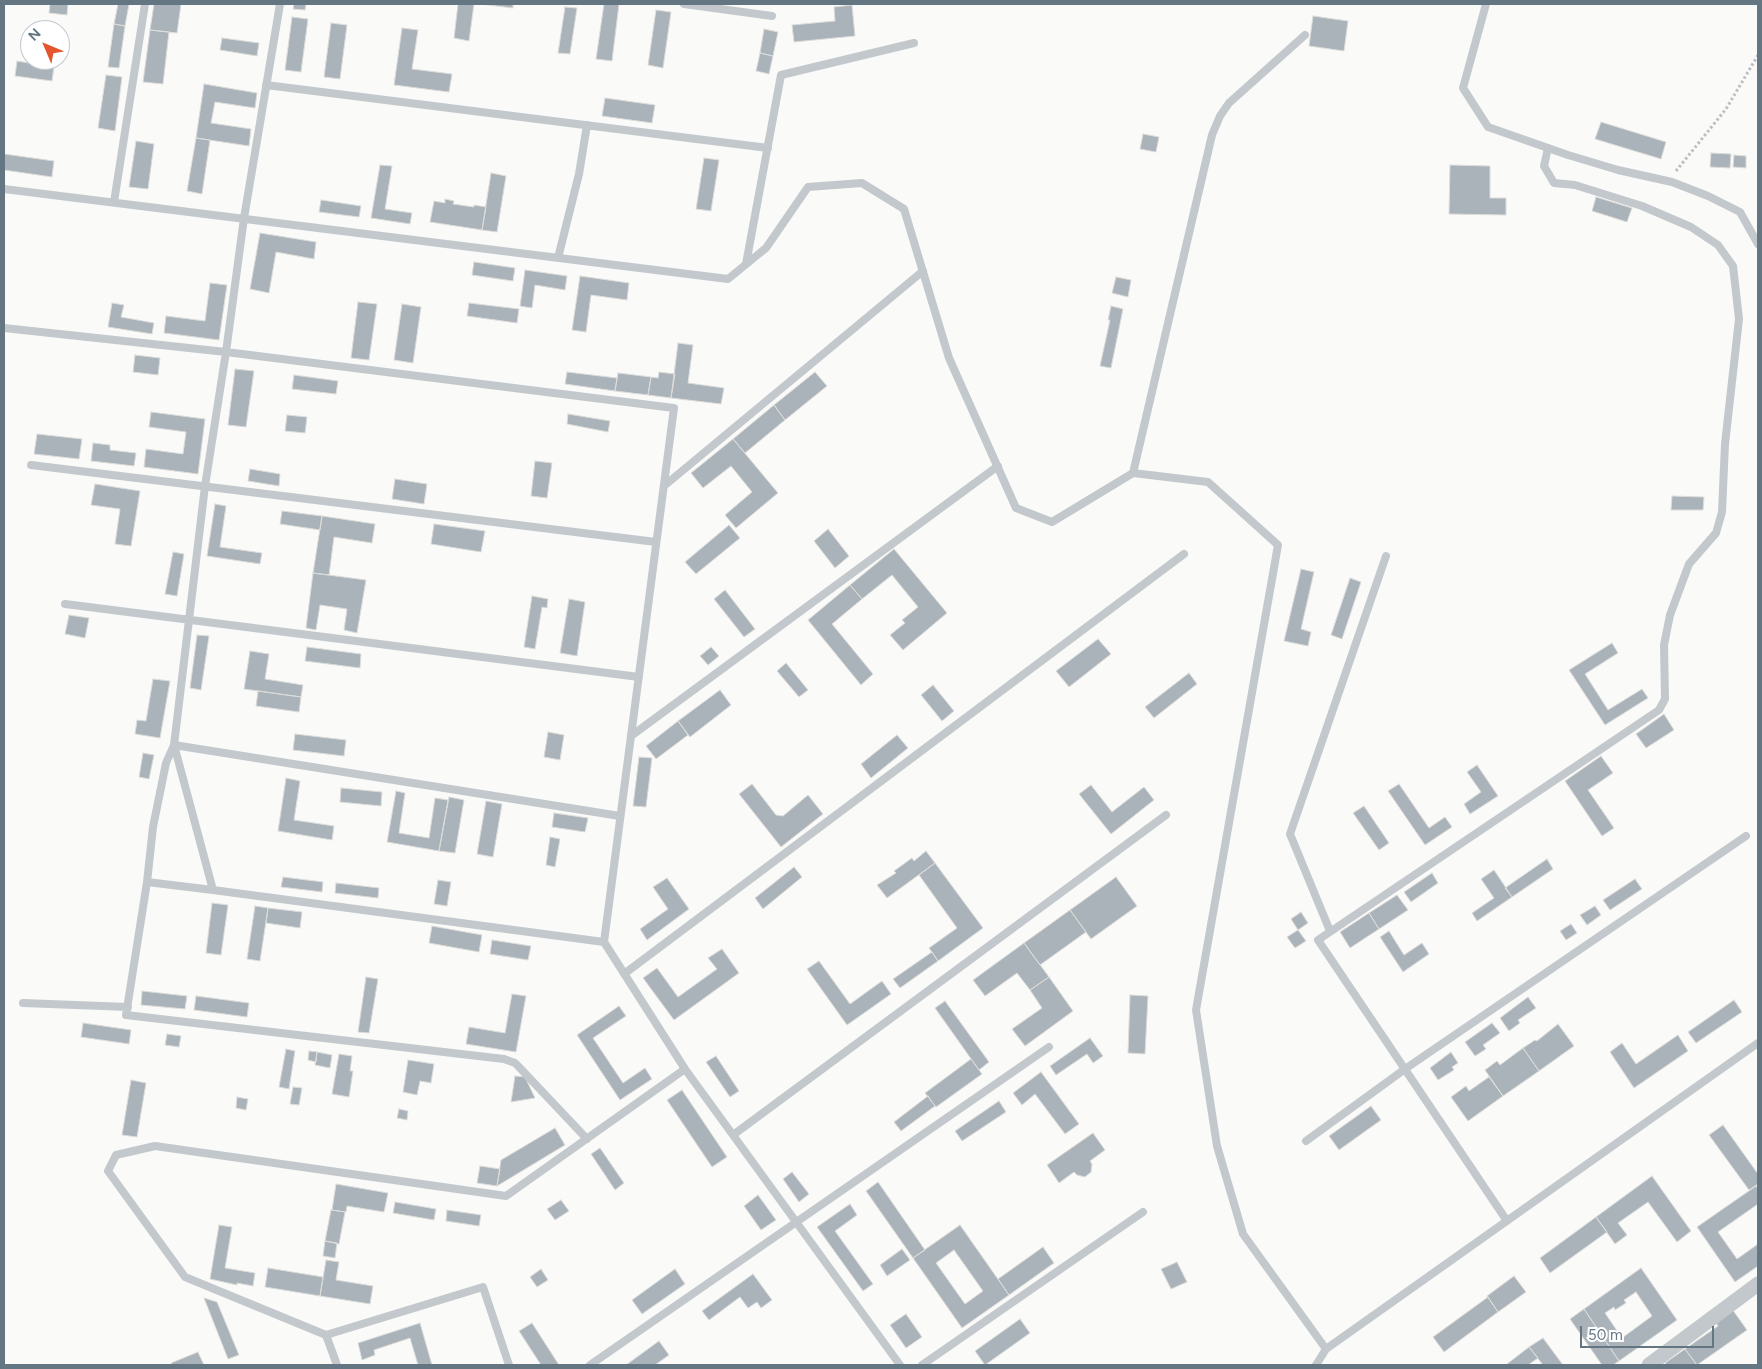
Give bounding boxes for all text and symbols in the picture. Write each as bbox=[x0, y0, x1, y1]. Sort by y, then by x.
north arrow bbox=[20, 20, 70, 70]
text: N bbox=[25, 25, 45, 45]
scale bar bbox=[1582, 1316, 1716, 1348]
text: 50 m bbox=[1588, 1326, 1623, 1344]

